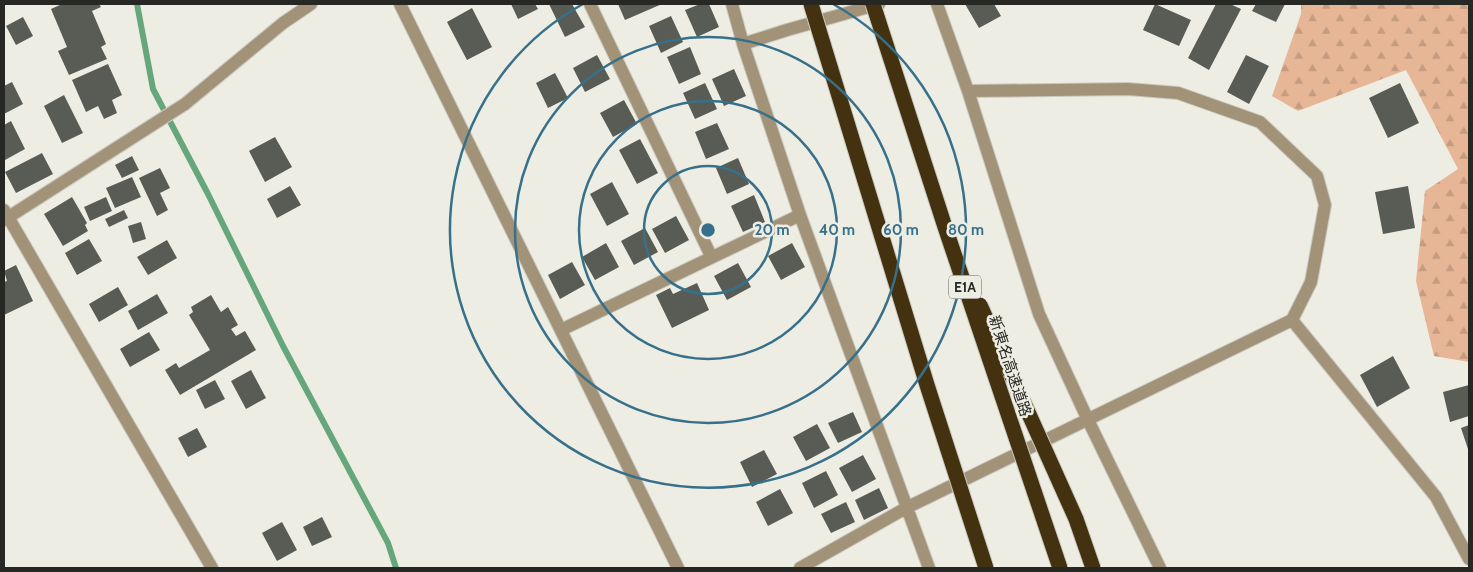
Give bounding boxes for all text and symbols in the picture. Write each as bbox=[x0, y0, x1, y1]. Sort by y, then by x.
centre of rings bbox=[699, 221, 717, 239]
text: 20 m bbox=[755, 221, 789, 239]
text: 40 m bbox=[819, 221, 855, 239]
text: 60 m bbox=[883, 221, 919, 239]
text: 80 m bbox=[948, 221, 984, 239]
road number: E1A bbox=[949, 276, 981, 298]
street label: 新東名高速道路 bbox=[985, 313, 1035, 419]

